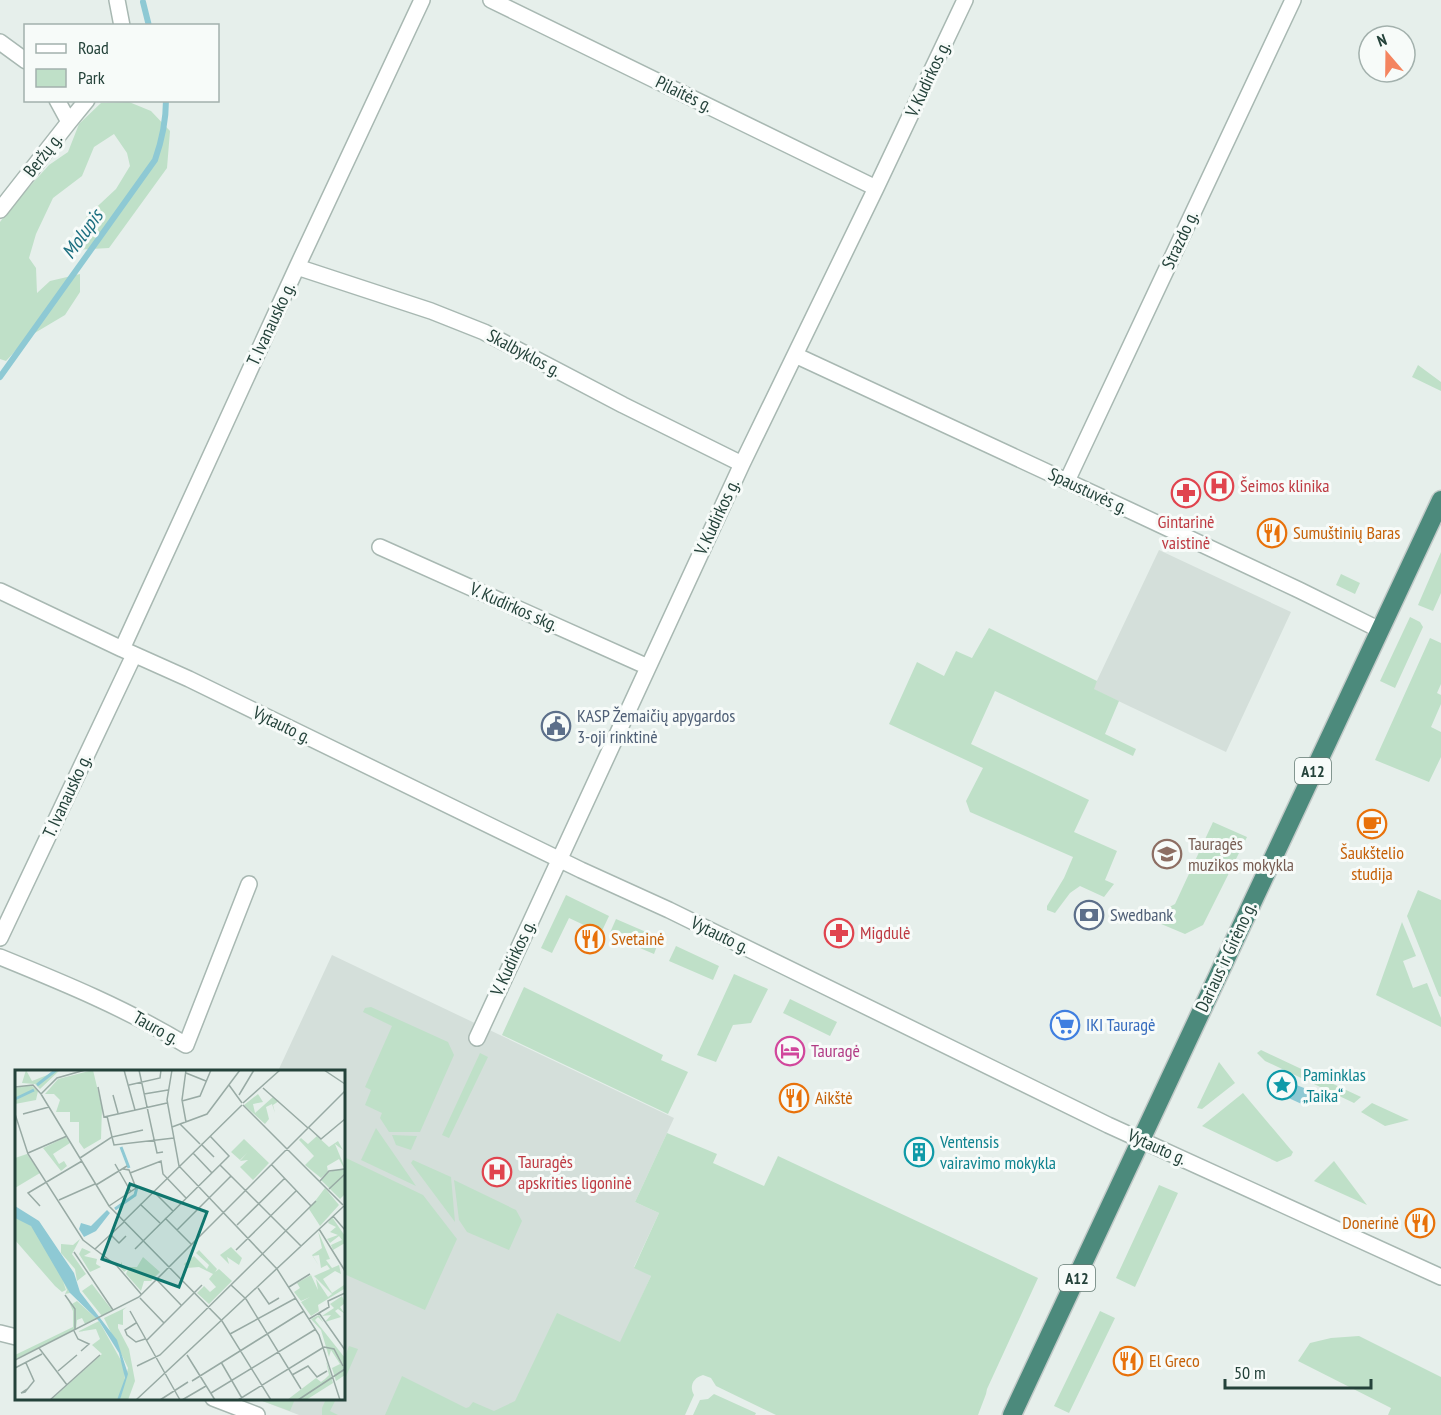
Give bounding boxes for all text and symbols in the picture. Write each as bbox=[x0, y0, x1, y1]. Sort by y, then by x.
legend bbox=[24, 24, 219, 102]
north arrow bbox=[1357, 24, 1417, 84]
text: N bbox=[1374, 29, 1389, 51]
text: Road bbox=[78, 36, 109, 59]
street label: V. Kudirkos g. bbox=[900, 37, 955, 121]
text: Park bbox=[78, 66, 105, 89]
street label: Pilaitės g. bbox=[652, 70, 716, 117]
street label: Beržų g. bbox=[18, 128, 67, 181]
water label: Molupis bbox=[55, 202, 110, 264]
street label: Strazdo g. bbox=[1156, 207, 1203, 273]
street label: T. Ivanausko g. bbox=[241, 279, 300, 369]
street label: Skalbyklos g. bbox=[483, 324, 565, 382]
street label: Spaustuvės g. bbox=[1045, 462, 1131, 519]
hospital icon: Šeimos klinika bbox=[1203, 470, 1235, 502]
place label: Šeimos klinika bbox=[1240, 474, 1330, 497]
street label: V. Kudirkos g. bbox=[689, 475, 744, 559]
pharmacy icon: Gintarinė vaistinė bbox=[1170, 477, 1202, 509]
place label: Gintarinė vaistinė bbox=[1158, 510, 1215, 554]
restaurant icon: Sumuštinių Baras bbox=[1256, 517, 1288, 549]
place label: Sumuštinių Baras bbox=[1293, 521, 1400, 544]
street label: V. Kudirkos skg. bbox=[466, 577, 562, 636]
street label: Vytauto g. bbox=[248, 700, 315, 749]
place label: KASP Žemaičių apygardos 3-oji rinktinė bbox=[577, 704, 735, 748]
public building icon: KASP Žemaičių apygardos 3-oji rinktinė bbox=[540, 710, 572, 742]
street label: T. Ivanausko g. bbox=[37, 751, 96, 841]
road number: A12 bbox=[1295, 758, 1331, 784]
cafe icon: Šaukštelio studija bbox=[1356, 808, 1388, 840]
place label: Tauragės muzikos mokykla bbox=[1188, 832, 1294, 876]
school or university icon: Tauragės muzikos mokykla bbox=[1151, 838, 1183, 870]
place label: Šaukštelio studija bbox=[1340, 841, 1404, 885]
street label: Dariaus ir Girėno g. bbox=[1190, 898, 1261, 1015]
bank icon: Swedbank bbox=[1073, 899, 1105, 931]
place label: Swedbank bbox=[1110, 903, 1173, 926]
street label: Vytauto g. bbox=[686, 910, 753, 959]
street label: V. Kudirkos g. bbox=[485, 916, 540, 1000]
pharmacy icon: Migdulė bbox=[823, 917, 855, 949]
place label: Migdulė bbox=[860, 921, 910, 944]
restaurant icon: Svetainė bbox=[574, 923, 606, 955]
place label: Svetainė bbox=[611, 927, 665, 950]
street label: Tauro g. bbox=[129, 1006, 183, 1050]
supermarket icon: IKI Tauragė bbox=[1049, 1009, 1081, 1041]
place label: IKI Tauragė bbox=[1086, 1013, 1155, 1036]
hotel icon: Tauragė bbox=[774, 1035, 806, 1067]
place label: Tauragė bbox=[811, 1039, 860, 1062]
place label: Paminklas „Taika“ bbox=[1303, 1063, 1366, 1107]
place icon: Paminklas „Taika“ bbox=[1266, 1069, 1298, 1101]
inset map bbox=[15, 1070, 345, 1400]
restaurant icon: Aikštė bbox=[778, 1082, 810, 1114]
place label: Aikštė bbox=[815, 1086, 853, 1109]
street label: Vytauto g. bbox=[1123, 1123, 1190, 1170]
place label: Ventensis vairavimo mokykla bbox=[939, 1130, 1056, 1174]
building icon: Ventensis vairavimo mokykla bbox=[903, 1136, 935, 1168]
place label: Tauragės apskrities ligoninė bbox=[518, 1150, 632, 1194]
hospital icon: Tauragės apskrities ligoninė bbox=[481, 1156, 513, 1188]
restaurant icon: Donerinė bbox=[1404, 1207, 1436, 1239]
place label: Donerinė bbox=[1342, 1211, 1399, 1234]
road number: A12 bbox=[1059, 1265, 1095, 1291]
restaurant icon: El Greco bbox=[1112, 1345, 1144, 1377]
place label: El Greco bbox=[1149, 1349, 1200, 1372]
scale bar bbox=[1225, 1352, 1370, 1390]
text: 50 m bbox=[1234, 1361, 1266, 1384]

